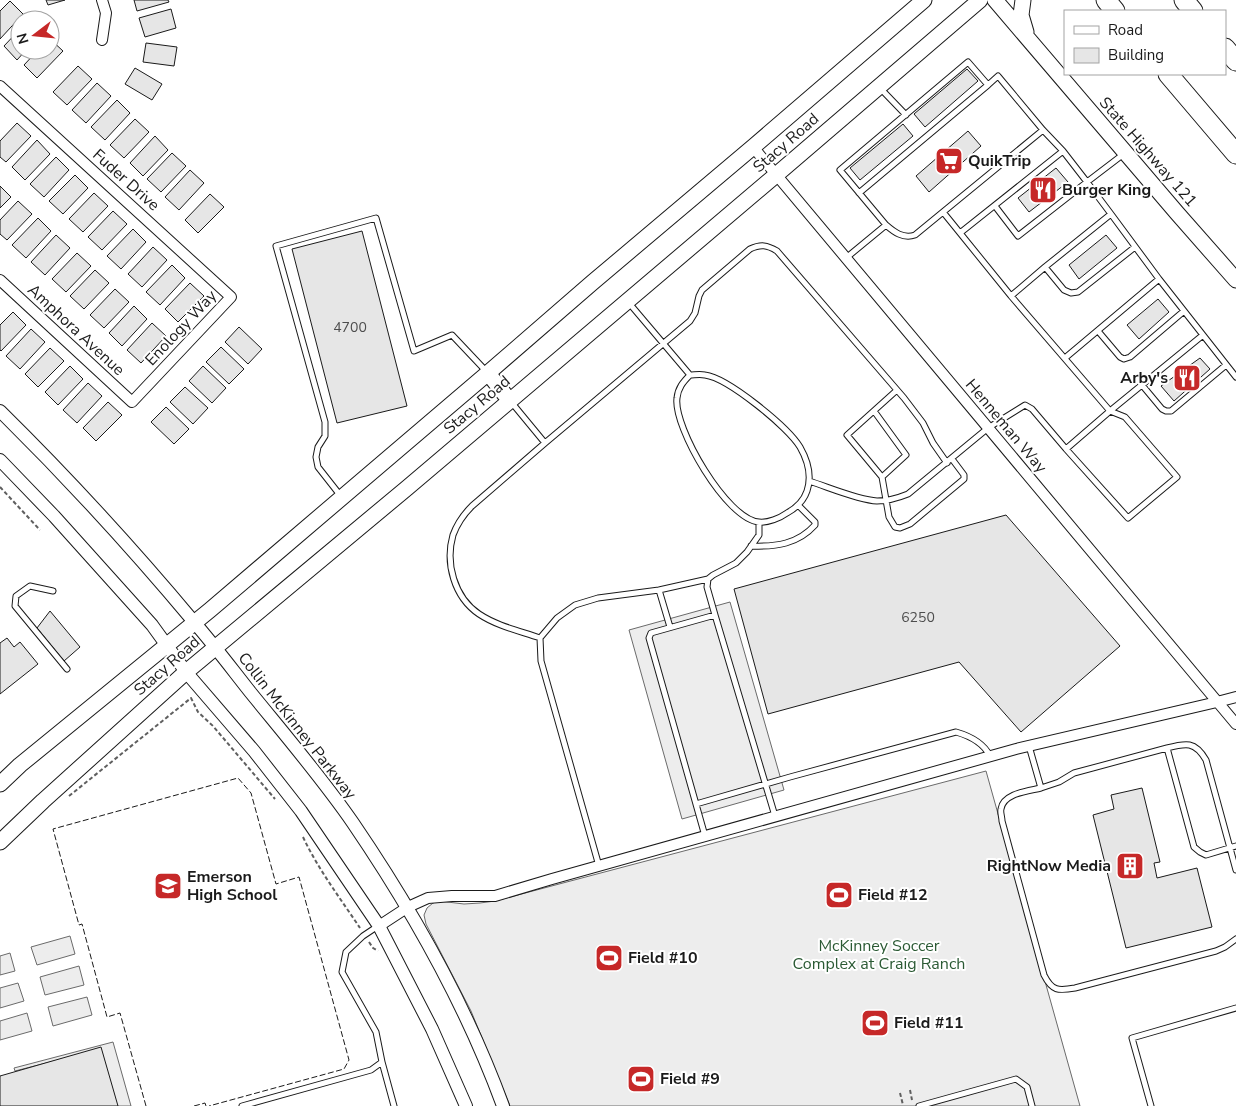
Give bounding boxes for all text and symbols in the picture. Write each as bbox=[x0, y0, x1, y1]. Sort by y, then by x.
north arrow bbox=[10, 10, 60, 60]
legend bbox=[1064, 10, 1226, 75]
text: Road bbox=[1108, 20, 1143, 40]
text: N bbox=[12, 31, 34, 46]
text: Building bbox=[1108, 45, 1164, 65]
street label: State Highway 121 bbox=[1094, 92, 1202, 212]
street label: Stacy Road bbox=[748, 108, 824, 178]
street label: Fuder Drive bbox=[88, 144, 164, 216]
supermarket icon: QuikTrip bbox=[934, 146, 964, 176]
place label: QuikTrip bbox=[968, 150, 1031, 172]
restaurant icon: Burger King bbox=[1028, 175, 1058, 205]
place label: Burger King bbox=[1062, 179, 1151, 201]
street label: Amphora Avenue bbox=[23, 279, 129, 381]
street label: Enology Way bbox=[140, 285, 222, 371]
house number: 4700 bbox=[333, 318, 367, 337]
restaurant icon: Arby's bbox=[1172, 363, 1202, 393]
place label: Arby's bbox=[1120, 367, 1168, 389]
street label: Stacy Road bbox=[439, 371, 515, 439]
street label: Henneman Way bbox=[960, 374, 1052, 478]
house number: 6250 bbox=[901, 608, 935, 627]
street label: Stacy Road bbox=[129, 631, 205, 701]
street label: Collin McKinney Parkway bbox=[233, 648, 362, 805]
building icon: RightNow Media bbox=[1115, 851, 1145, 881]
place label: RightNow Media bbox=[987, 855, 1111, 877]
place label: Emerson High School bbox=[187, 866, 277, 906]
school or university icon: Emerson High School bbox=[153, 871, 183, 901]
sports icon: Field #12 bbox=[824, 880, 854, 910]
place label: Field #12 bbox=[858, 884, 928, 906]
park label: McKinney Soccer Complex at Craig Ranch bbox=[793, 935, 965, 975]
sports icon: Field #10 bbox=[594, 943, 624, 973]
place label: Field #10 bbox=[628, 947, 698, 969]
sports icon: Field #11 bbox=[860, 1008, 890, 1038]
place label: Field #11 bbox=[894, 1012, 964, 1034]
sports icon: Field #9 bbox=[626, 1064, 656, 1094]
place label: Field #9 bbox=[660, 1068, 720, 1090]

